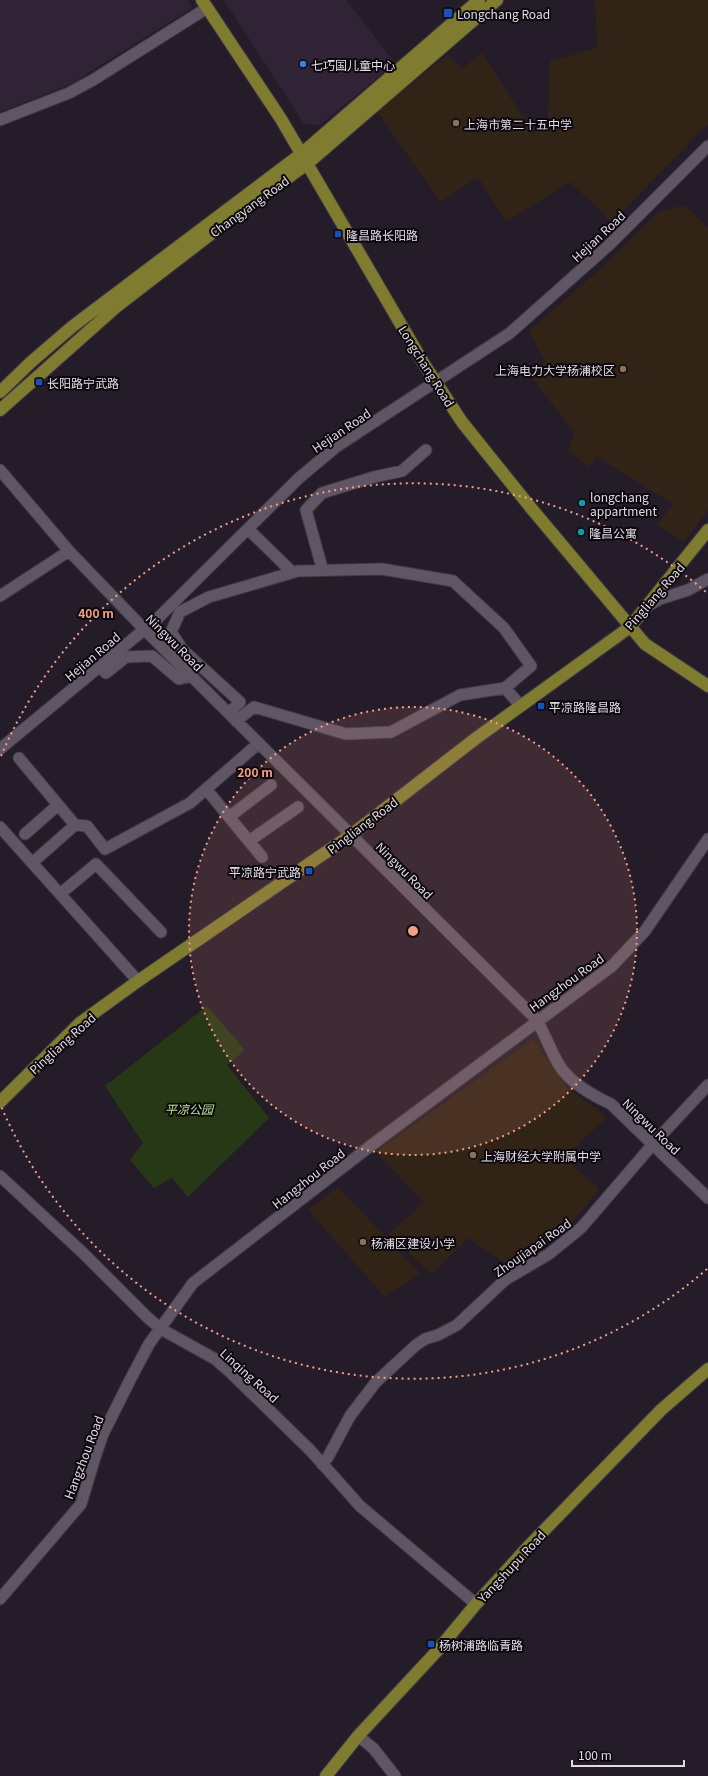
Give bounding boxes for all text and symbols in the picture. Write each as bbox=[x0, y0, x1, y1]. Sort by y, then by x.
place label: Longchang Road bbox=[457, 5, 550, 22]
marker: Longchang Road bbox=[442, 7, 454, 19]
place label: 七巧国儿童中心 bbox=[311, 56, 395, 73]
marker: 七巧国儿童中心 bbox=[298, 59, 308, 69]
place label: 上海市第二十五中学 bbox=[464, 115, 572, 132]
marker: 上海市第二十五中学 bbox=[451, 118, 461, 128]
street label: Changyang Road bbox=[206, 171, 292, 241]
street label: Hejian Road bbox=[568, 207, 628, 265]
place label: 隆昌路长阳路 bbox=[346, 226, 418, 243]
marker: 隆昌路长阳路 bbox=[333, 229, 343, 239]
street label: Longchang Road bbox=[395, 322, 459, 410]
place label: 上海电力大学杨浦校区 bbox=[495, 361, 615, 378]
marker: 上海电力大学杨浦校区 bbox=[618, 364, 628, 374]
place label: 长阳路宁武路 bbox=[47, 374, 119, 391]
marker: 长阳路宁武路 bbox=[34, 377, 44, 387]
street label: Hejian Road bbox=[308, 404, 374, 456]
place label: longchang appartment bbox=[590, 488, 657, 519]
marker: longchang appartment bbox=[577, 498, 587, 508]
place label: 隆昌公寓 bbox=[589, 524, 637, 541]
marker: 隆昌公寓 bbox=[576, 527, 586, 537]
street label: Pingliang Road bbox=[620, 559, 688, 633]
text: 400 m bbox=[78, 604, 114, 621]
street label: Ningwu Road bbox=[143, 610, 207, 674]
street label: Hejian Road bbox=[61, 628, 123, 684]
place label: 平凉路隆昌路 bbox=[549, 698, 621, 715]
marker: 平凉路隆昌路 bbox=[536, 701, 546, 711]
text: 200 m bbox=[237, 763, 273, 780]
street label: Pingliang Road bbox=[323, 793, 401, 857]
street label: Ningwu Road bbox=[373, 838, 437, 902]
place label: 平凉路宁武路 bbox=[229, 863, 301, 880]
marker: 平凉路宁武路 bbox=[304, 866, 314, 876]
centre of rings bbox=[406, 924, 420, 938]
street label: Hangzhou Road bbox=[525, 949, 607, 1015]
street label: Pingliang Road bbox=[25, 1009, 99, 1077]
street label: Ningwu Road bbox=[619, 1094, 685, 1158]
park label: 平凉公园 bbox=[165, 1100, 215, 1117]
street label: Hangzhou Road bbox=[268, 1144, 348, 1212]
place label: 上海财经大学附属中学 bbox=[481, 1147, 601, 1164]
marker: 上海财经大学附属中学 bbox=[468, 1150, 478, 1160]
street label: Zhoujiapai Road bbox=[490, 1214, 574, 1280]
place label: 杨浦区建设小学 bbox=[371, 1234, 455, 1251]
marker: 杨浦区建设小学 bbox=[358, 1237, 368, 1247]
street label: Linqing Road bbox=[217, 1344, 283, 1406]
street label: Hangzhou Road bbox=[59, 1413, 107, 1501]
street label: Yangshupu Road bbox=[473, 1526, 549, 1606]
place label: 杨树浦路临青路 bbox=[439, 1636, 523, 1653]
marker: 杨树浦路临青路 bbox=[426, 1639, 436, 1649]
scale bar bbox=[572, 1742, 684, 1768]
text: 100 m bbox=[578, 1746, 612, 1763]

